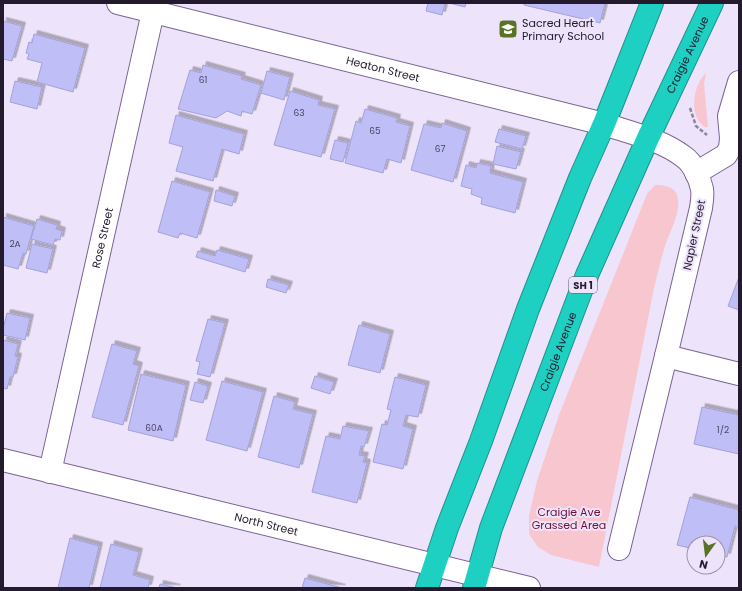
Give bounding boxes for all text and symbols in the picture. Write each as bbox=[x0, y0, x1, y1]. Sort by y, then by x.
street label: Craigie Avenue bbox=[662, 13, 713, 96]
place label: Sacred Heart Primary School bbox=[522, 15, 604, 44]
school or university icon: Sacred Heart Primary School bbox=[497, 18, 519, 40]
street label: Heaton Street bbox=[344, 52, 421, 86]
house number: 61 bbox=[199, 74, 207, 86]
house number: 63 bbox=[293, 107, 305, 119]
house number: 65 bbox=[369, 125, 381, 137]
house number: 67 bbox=[435, 143, 445, 155]
street label: Napier Street bbox=[679, 198, 709, 272]
street label: Rose Street bbox=[88, 206, 117, 270]
house number: 2A bbox=[9, 238, 21, 250]
road number: SH 1 bbox=[569, 277, 597, 293]
street label: Craigie Avenue bbox=[536, 309, 580, 394]
house number: 60A bbox=[145, 422, 163, 434]
house number: 1/2 bbox=[717, 424, 729, 436]
park label: Craigie Ave Grassed Area bbox=[532, 504, 606, 533]
street label: North Street bbox=[233, 509, 300, 540]
north arrow bbox=[686, 535, 726, 575]
text: N bbox=[698, 556, 710, 573]

